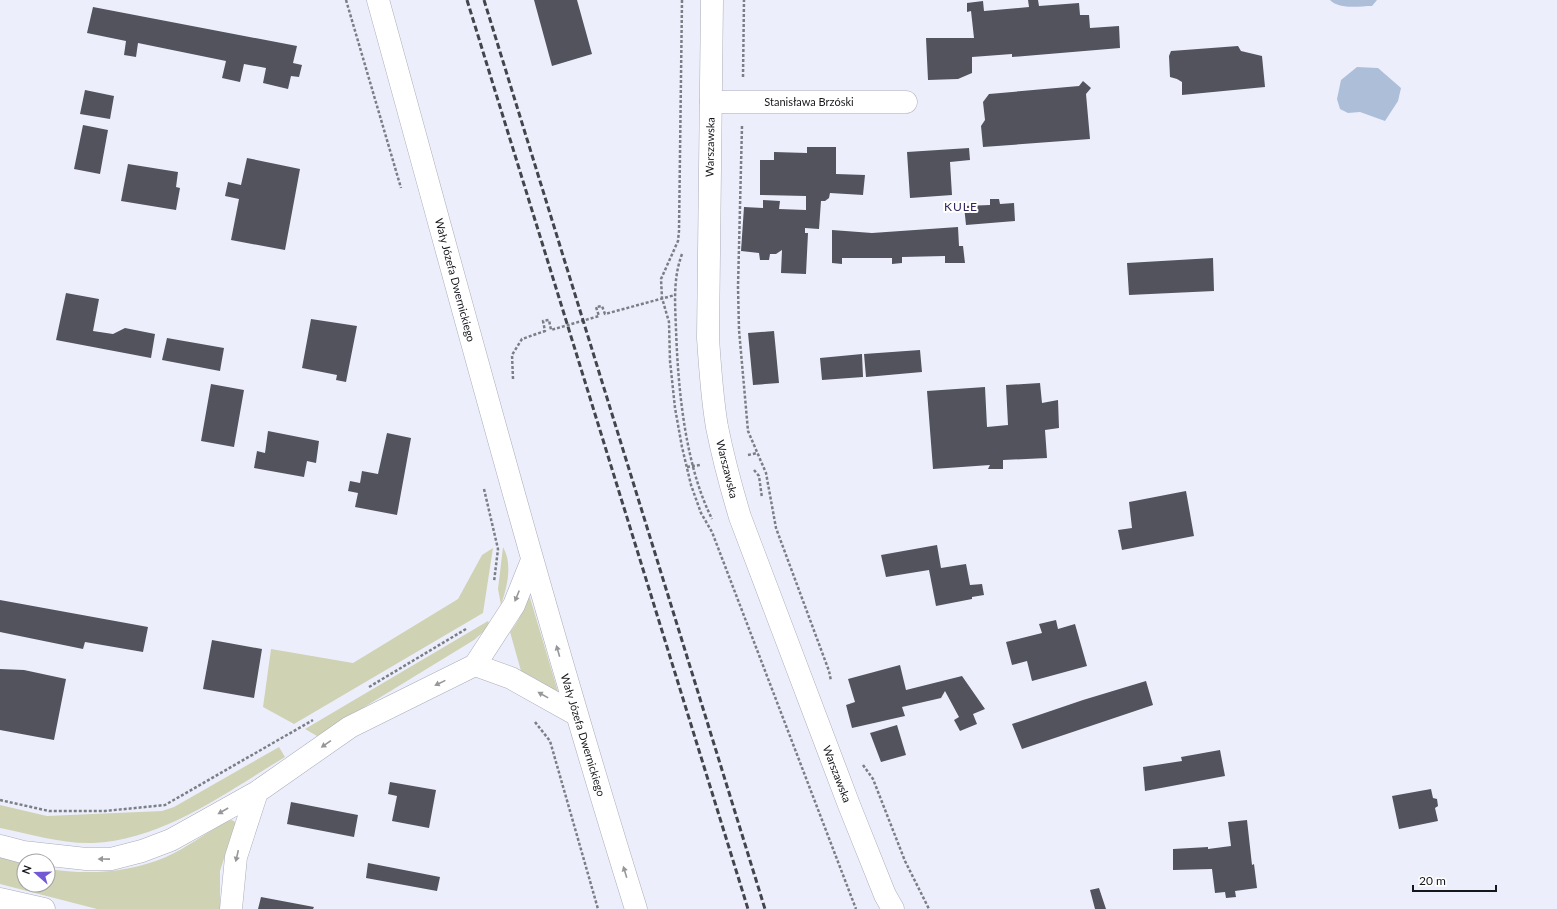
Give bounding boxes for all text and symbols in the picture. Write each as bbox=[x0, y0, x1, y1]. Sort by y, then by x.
street label: Stanisława Brzóski bbox=[764, 95, 854, 108]
street label: Warszawska bbox=[702, 117, 717, 177]
district label: KULE bbox=[944, 199, 978, 214]
street label: Wały Józefa Dwernickiego bbox=[433, 217, 478, 343]
street label: Warszawska bbox=[714, 438, 741, 499]
one-way arrow bbox=[514, 591, 520, 603]
one-way arrow bbox=[555, 645, 561, 657]
street label: Wały Józefa Dwernickiego bbox=[559, 672, 608, 798]
one-way arrow bbox=[434, 680, 445, 686]
one-way arrow bbox=[537, 692, 549, 699]
one-way arrow bbox=[320, 741, 331, 748]
street label: Warszawska bbox=[821, 744, 854, 804]
one-way arrow bbox=[217, 808, 229, 815]
one-way arrow bbox=[234, 850, 240, 862]
north arrow bbox=[16, 853, 56, 893]
one-way arrow bbox=[97, 856, 110, 862]
text: N bbox=[19, 863, 34, 876]
one-way arrow bbox=[621, 865, 627, 877]
scale bar bbox=[1413, 867, 1496, 893]
text: 20 m bbox=[1419, 873, 1446, 888]

